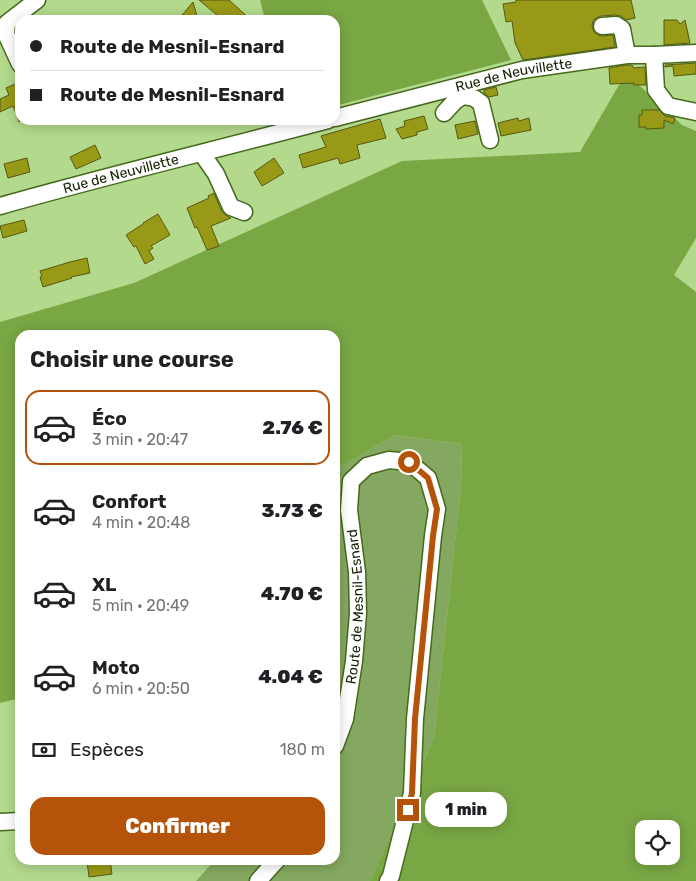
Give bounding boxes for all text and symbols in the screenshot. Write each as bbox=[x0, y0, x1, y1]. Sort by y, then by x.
text: Route de Mesnil-Esnard bbox=[60, 35, 285, 58]
street label: Rue de Neuvillette bbox=[453, 54, 573, 95]
text: Route de Mesnil-Esnard bbox=[60, 83, 285, 106]
street label: Rue de Neuvillette bbox=[61, 150, 181, 197]
text: Choisir une course bbox=[30, 346, 234, 373]
icon: car bbox=[32, 405, 77, 450]
text: Éco bbox=[92, 407, 127, 430]
text: 2.76 € bbox=[262, 416, 323, 439]
text: 3 min · 20:47 bbox=[92, 430, 188, 449]
route start bbox=[398, 451, 420, 473]
icon: car bbox=[32, 488, 77, 533]
text: Confort bbox=[92, 490, 166, 513]
text: 3.73 € bbox=[262, 499, 323, 522]
text: 4 min · 20:48 bbox=[92, 513, 191, 532]
street label: Route de Mesnil-Esnard bbox=[342, 528, 367, 685]
icon: car bbox=[32, 571, 77, 616]
text: XL bbox=[92, 573, 116, 596]
text: 4.70 € bbox=[261, 582, 323, 605]
text: 5 min · 20:49 bbox=[92, 596, 189, 615]
icon: car bbox=[32, 654, 77, 699]
text: Moto bbox=[92, 656, 140, 679]
text: 4.04 € bbox=[258, 665, 323, 688]
text: 6 min · 20:50 bbox=[92, 679, 190, 698]
icon: cash bbox=[30, 736, 58, 764]
text: Espèces bbox=[70, 738, 144, 761]
text: 180 m bbox=[280, 740, 325, 759]
callout: 1 min bbox=[426, 792, 508, 828]
button: Confirmer bbox=[30, 797, 325, 855]
route end bbox=[397, 799, 419, 821]
text: 1 min bbox=[445, 800, 487, 819]
map controls bbox=[635, 820, 680, 865]
button: locate bbox=[635, 820, 680, 865]

